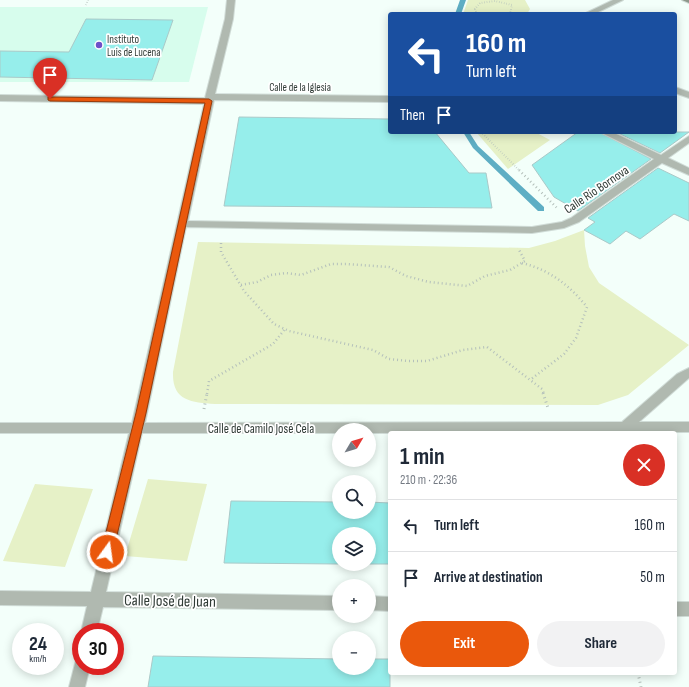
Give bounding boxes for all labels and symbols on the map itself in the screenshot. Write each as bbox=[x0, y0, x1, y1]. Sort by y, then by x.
place label: Instituto Luis de Lucena bbox=[107, 33, 161, 59]
marker: Instituto Luis de Lucena bbox=[94, 40, 104, 50]
pin bbox=[33, 58, 67, 99]
street label: Calle de la Iglesia bbox=[269, 81, 331, 94]
street label: Calle Río Bornova bbox=[561, 162, 632, 217]
street label: Calle de Camilo José Cela bbox=[208, 421, 314, 437]
north arrow bbox=[332, 423, 376, 467]
position arrow bbox=[86, 531, 128, 573]
street label: Calle José de Juan bbox=[124, 591, 216, 612]
speed limit sign: 30 bbox=[72, 623, 124, 675]

